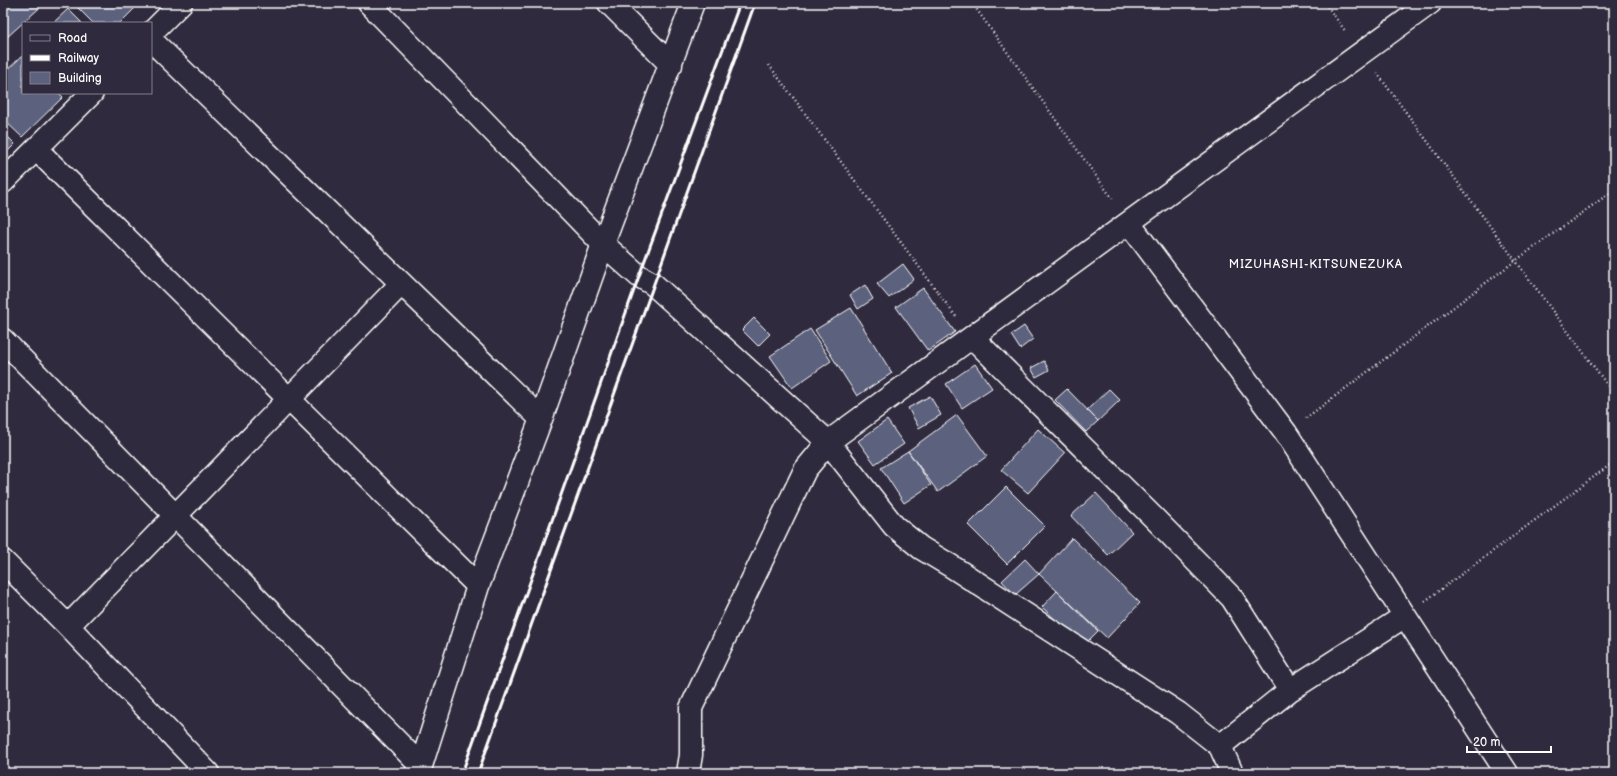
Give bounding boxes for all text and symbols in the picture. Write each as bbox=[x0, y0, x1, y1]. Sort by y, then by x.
legend bbox=[22, 22, 152, 94]
text: Road bbox=[58, 31, 87, 46]
text: Railway bbox=[58, 51, 100, 66]
text: Building bbox=[58, 71, 102, 86]
district label: MIZUHASHI-KITSUNEZUKA bbox=[1229, 257, 1403, 272]
scale bar bbox=[1467, 728, 1551, 754]
text: 20 m bbox=[1473, 735, 1500, 750]

